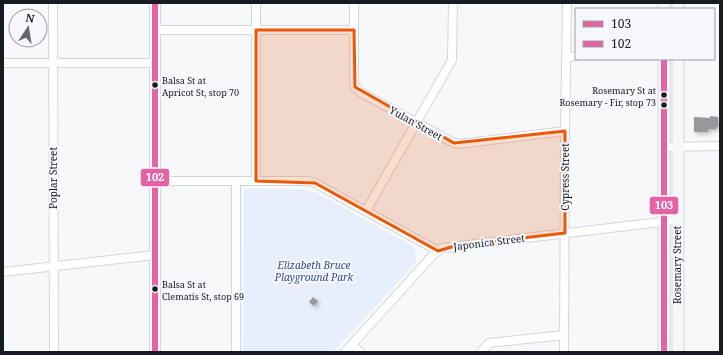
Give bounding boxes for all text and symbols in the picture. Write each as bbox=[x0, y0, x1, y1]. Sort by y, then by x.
north arrow bbox=[8, 8, 48, 48]
legend bbox=[575, 8, 715, 60]
text: N bbox=[24, 9, 36, 26]
text: 103 bbox=[611, 15, 631, 32]
text: 102 bbox=[611, 35, 631, 52]
place label: Balsa St at Apricot St, stop 70 bbox=[162, 74, 239, 99]
marker: Balsa St at Apricot St, stop 70 bbox=[150, 80, 160, 90]
place label: Rosemary St at Rosemary - Fir, stop 73 bbox=[559, 84, 656, 109]
marker: Rosemary St at Rosemary - Fir, stop 73 bbox=[659, 90, 669, 100]
unlabelled marker bbox=[659, 100, 669, 110]
street label: Yulan Street bbox=[386, 102, 445, 143]
street label: Cypress Street bbox=[558, 143, 572, 211]
street label: Poplar Street bbox=[46, 147, 60, 209]
line badge: 102 bbox=[140, 168, 170, 187]
text: 102 bbox=[146, 169, 164, 184]
line badge: 103 bbox=[649, 196, 679, 215]
text: 103 bbox=[655, 197, 673, 212]
street label: Rosemary Street bbox=[670, 225, 684, 304]
street label: Japonica Street bbox=[452, 231, 526, 253]
park label: Elizabeth Bruce Playground Park bbox=[274, 258, 354, 284]
place label: Balsa St at Clematis St, stop 69 bbox=[162, 278, 244, 303]
marker: Balsa St at Clematis St, stop 69 bbox=[150, 284, 160, 294]

